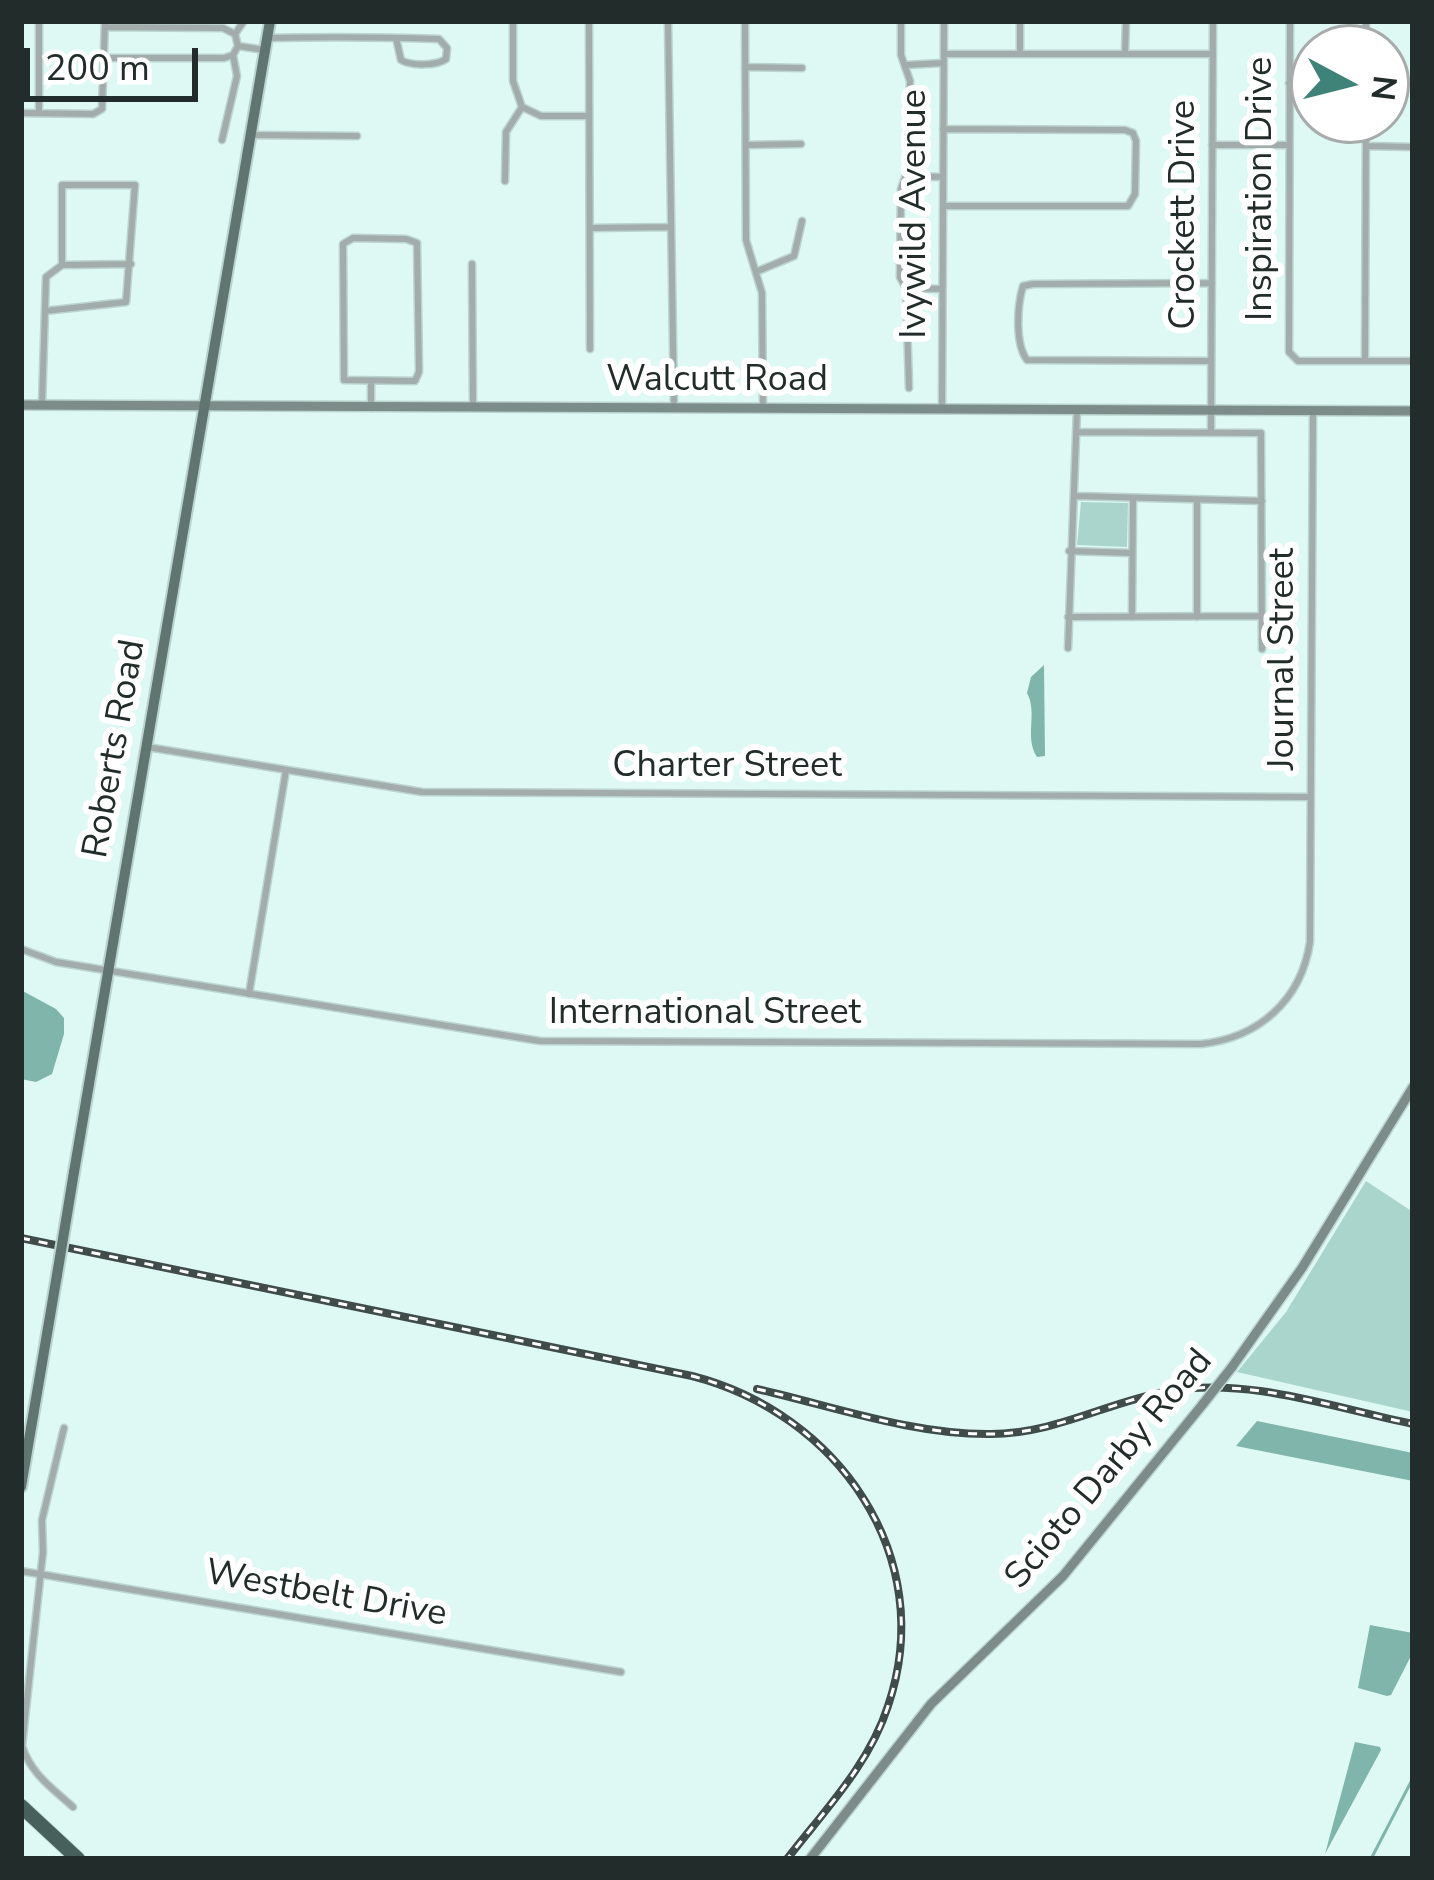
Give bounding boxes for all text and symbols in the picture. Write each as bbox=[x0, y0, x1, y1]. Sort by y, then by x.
scale bar bbox=[30, 24, 204, 98]
north arrow bbox=[1290, 24, 1410, 144]
text: 200 m bbox=[45, 44, 150, 93]
street label: Inspiration Drive bbox=[1240, 57, 1284, 321]
text: N bbox=[1359, 73, 1407, 103]
street label: Ivywild Avenue bbox=[894, 89, 938, 339]
street label: Crockett Drive bbox=[1163, 100, 1207, 330]
street label: Walcutt Road bbox=[606, 359, 828, 403]
street label: Journal Street bbox=[1262, 548, 1306, 770]
street label: Roberts Road bbox=[76, 637, 156, 861]
street label: Charter Street bbox=[612, 745, 842, 789]
street label: International Street bbox=[549, 992, 861, 1036]
street label: Scioto Darby Road bbox=[997, 1341, 1223, 1599]
street label: Westbelt Drive bbox=[202, 1553, 450, 1637]

